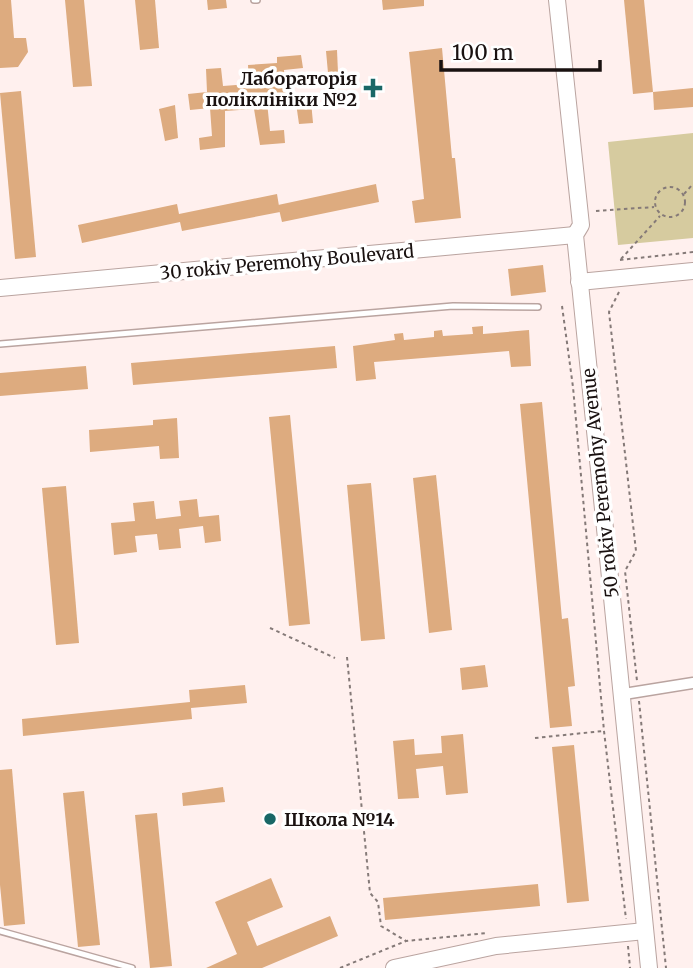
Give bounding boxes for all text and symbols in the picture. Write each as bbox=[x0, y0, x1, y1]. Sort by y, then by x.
scale bar bbox=[441, 28, 600, 72]
text: 100 m bbox=[452, 39, 514, 66]
place label: Лабораторія поліклініки №2 bbox=[205, 67, 357, 111]
marker: Лабораторія поліклініки №2 bbox=[363, 78, 383, 98]
street label: 30 rokiv Peremohy Boulevard bbox=[159, 239, 415, 285]
street label: 50 rokiv Peremohy Avenue bbox=[577, 367, 623, 599]
place label: Школа №14 bbox=[284, 808, 395, 831]
marker: Школа №14 bbox=[262, 811, 278, 827]

